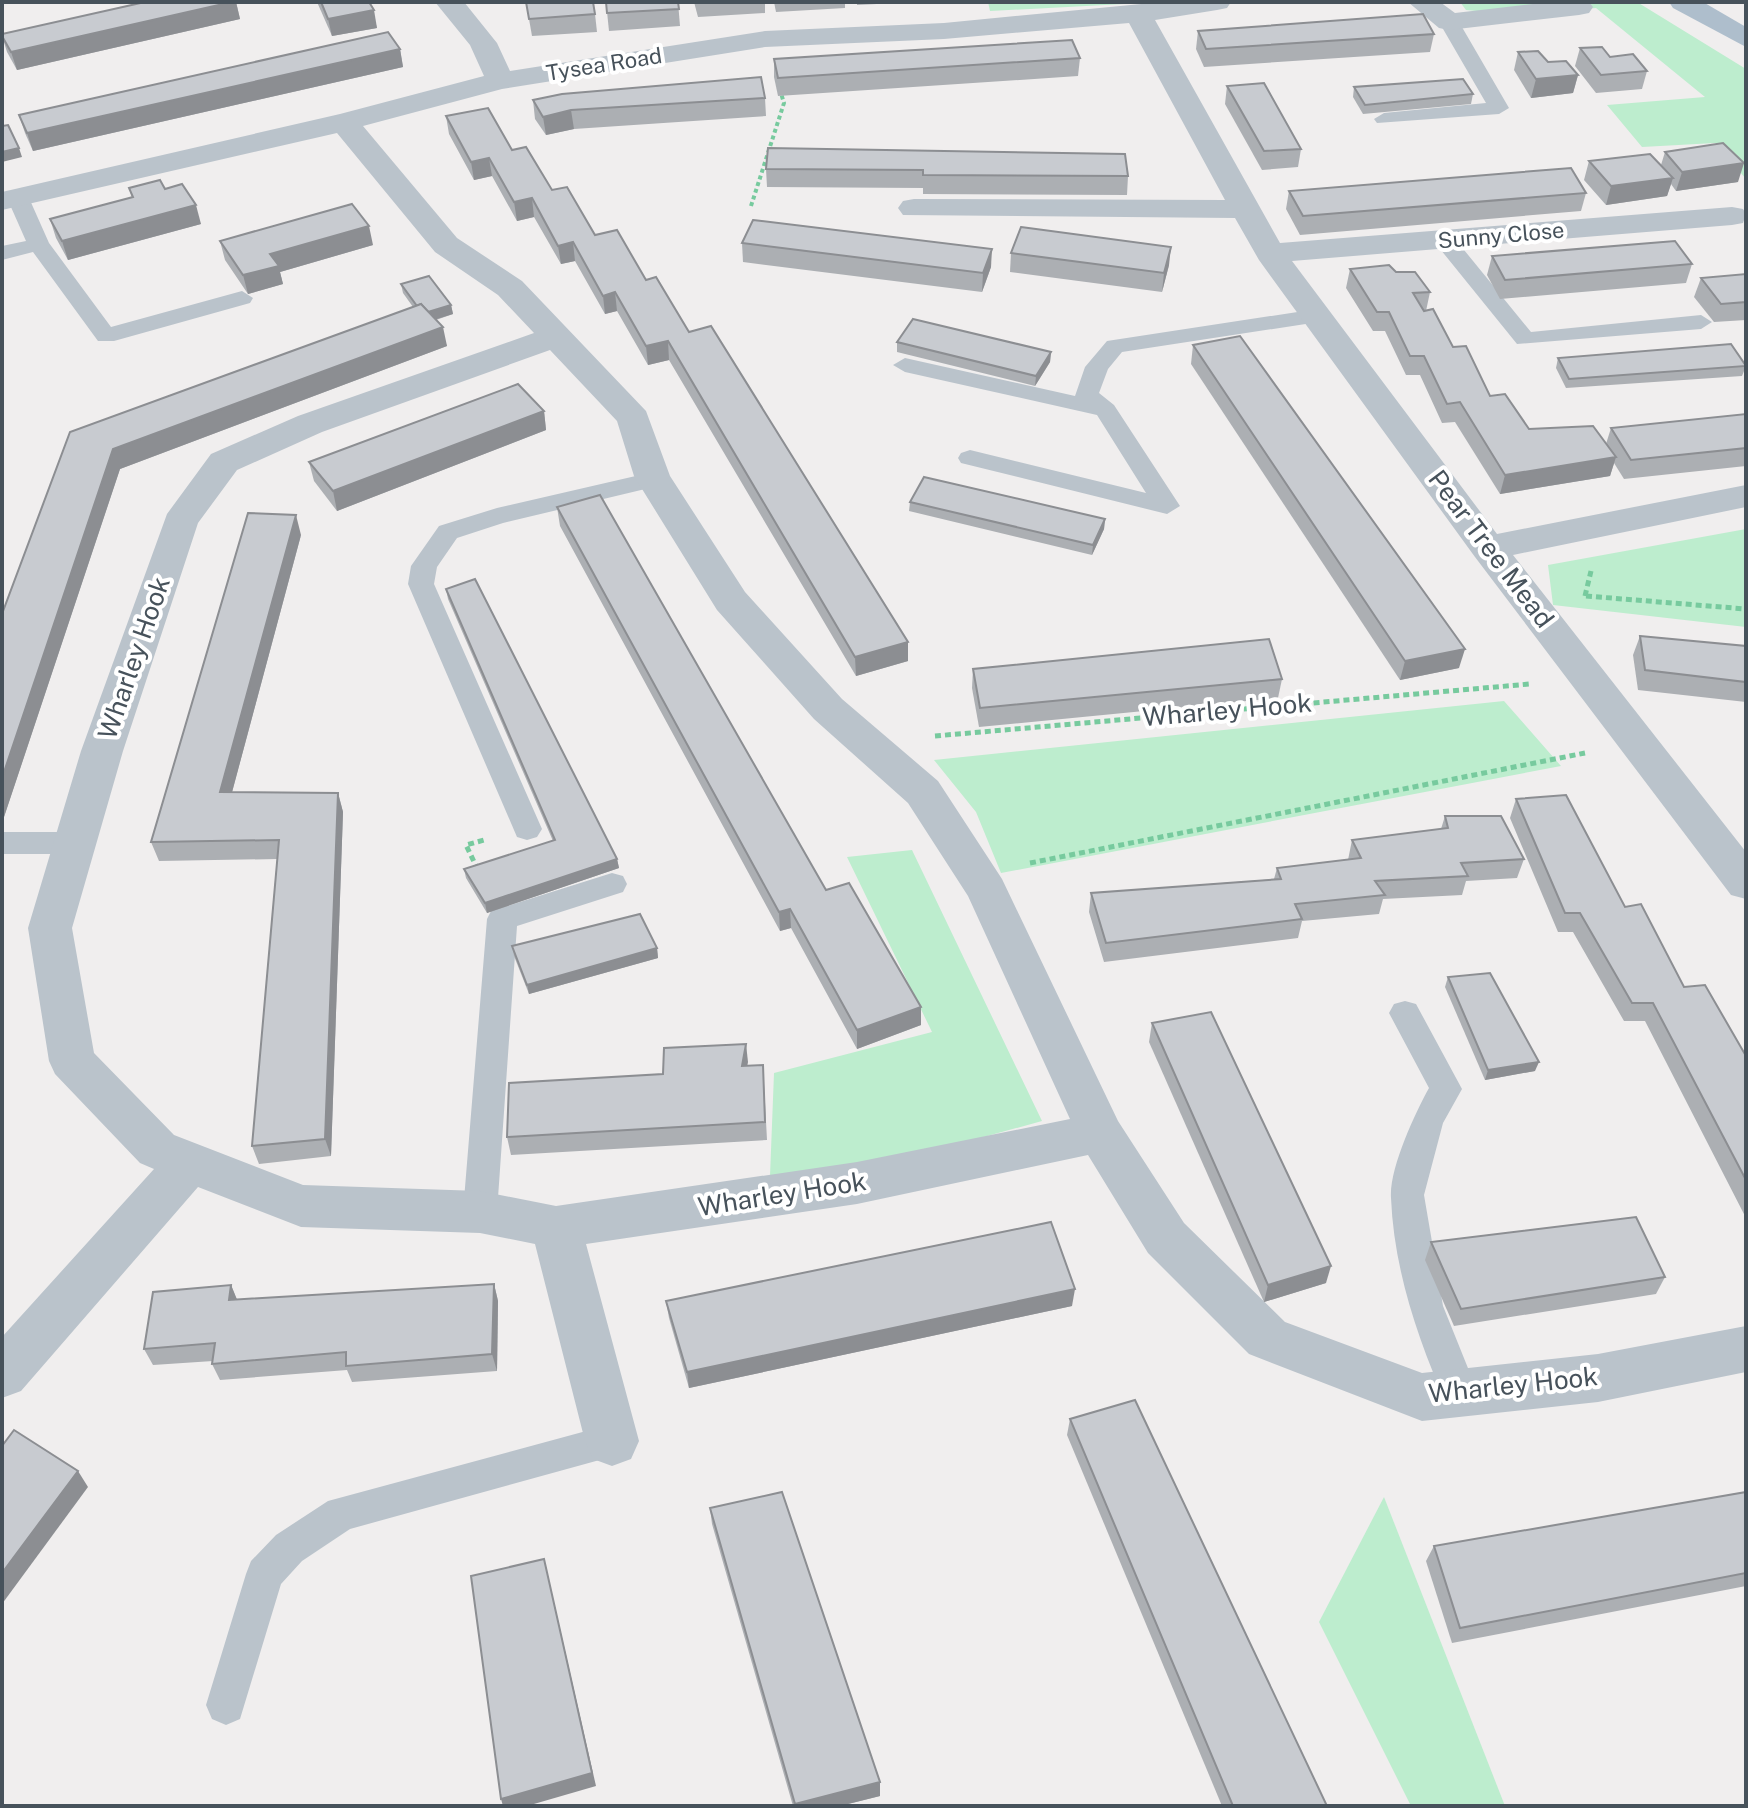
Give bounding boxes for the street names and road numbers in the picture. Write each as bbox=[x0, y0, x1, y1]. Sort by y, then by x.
street label: Tysea Road bbox=[544, 42, 664, 86]
street label: Sunny Close bbox=[1437, 217, 1565, 253]
street label: Pear Tree Mead bbox=[1422, 464, 1561, 634]
street label: Wharley Hook bbox=[91, 572, 176, 743]
street label: Wharley Hook bbox=[1141, 687, 1313, 732]
street label: Wharley Hook bbox=[696, 1165, 868, 1222]
street label: Wharley Hook bbox=[1427, 1360, 1599, 1409]

